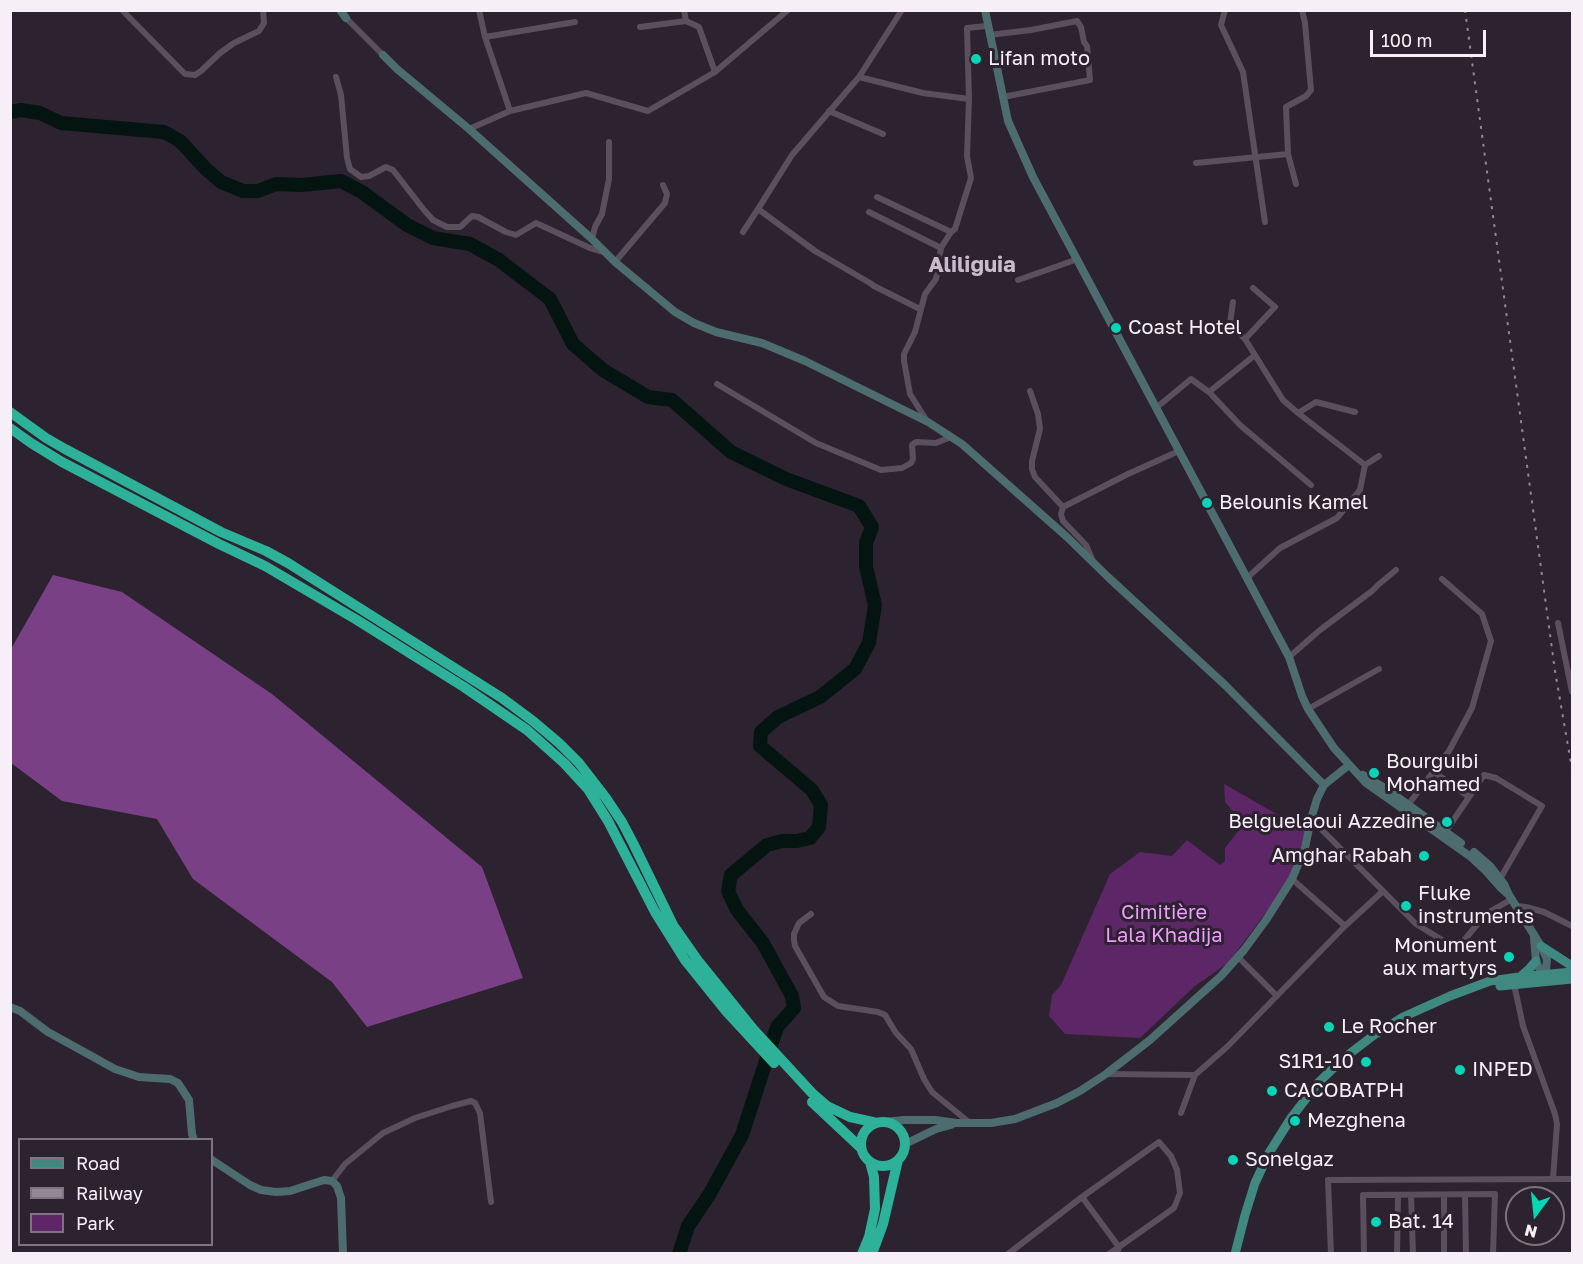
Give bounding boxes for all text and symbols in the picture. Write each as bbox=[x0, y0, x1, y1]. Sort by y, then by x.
scale bar bbox=[1373, 18, 1488, 56]
text: 100 m bbox=[1381, 29, 1432, 51]
place label: Lifan moto bbox=[988, 47, 1090, 71]
marker: Lifan moto bbox=[969, 52, 983, 66]
district label: Aliliguia bbox=[928, 252, 1016, 278]
place label: Coast Hotel bbox=[1128, 316, 1242, 340]
marker: Coast Hotel bbox=[1109, 321, 1123, 335]
place label: Belounis Kamel bbox=[1219, 491, 1368, 515]
marker: Belounis Kamel bbox=[1200, 496, 1214, 510]
place label: Bourguibi Mohamed bbox=[1386, 750, 1480, 797]
marker: Bourguibi Mohamed bbox=[1367, 766, 1381, 780]
place label: Belguelaoui Azzedine bbox=[1228, 810, 1435, 834]
marker: Belguelaoui Azzedine bbox=[1440, 815, 1454, 829]
place label: Amghar Rabah bbox=[1272, 844, 1412, 868]
marker: Amghar Rabah bbox=[1417, 849, 1431, 863]
place label: Fluke instruments bbox=[1418, 882, 1534, 929]
marker: Fluke instruments bbox=[1399, 899, 1413, 913]
park label: Cimitière Lala Khadija bbox=[1105, 901, 1223, 948]
place label: Monument aux martyrs bbox=[1382, 934, 1497, 981]
marker: Monument aux martyrs bbox=[1502, 950, 1516, 964]
place label: Le Rocher bbox=[1341, 1015, 1437, 1039]
marker: Le Rocher bbox=[1322, 1020, 1336, 1034]
place label: S1R1-10 bbox=[1279, 1050, 1354, 1074]
marker: S1R1-10 bbox=[1359, 1055, 1373, 1069]
place label: INPED bbox=[1472, 1058, 1533, 1082]
marker: INPED bbox=[1453, 1063, 1467, 1077]
place label: CACOBATPH bbox=[1284, 1079, 1404, 1103]
marker: CACOBATPH bbox=[1265, 1084, 1279, 1098]
place label: Mezghena bbox=[1307, 1109, 1406, 1133]
marker: Mezghena bbox=[1288, 1114, 1302, 1128]
legend bbox=[18, 1138, 213, 1246]
place label: Sonelgaz bbox=[1245, 1148, 1334, 1172]
text: Road bbox=[76, 1152, 120, 1174]
marker: Sonelgaz bbox=[1226, 1153, 1240, 1167]
text: Railway bbox=[76, 1182, 143, 1204]
north arrow bbox=[1505, 1186, 1565, 1246]
place label: Bat. 14 bbox=[1388, 1210, 1454, 1234]
text: Park bbox=[76, 1212, 115, 1234]
marker: Bat. 14 bbox=[1369, 1215, 1383, 1229]
text: N bbox=[1522, 1220, 1539, 1243]

